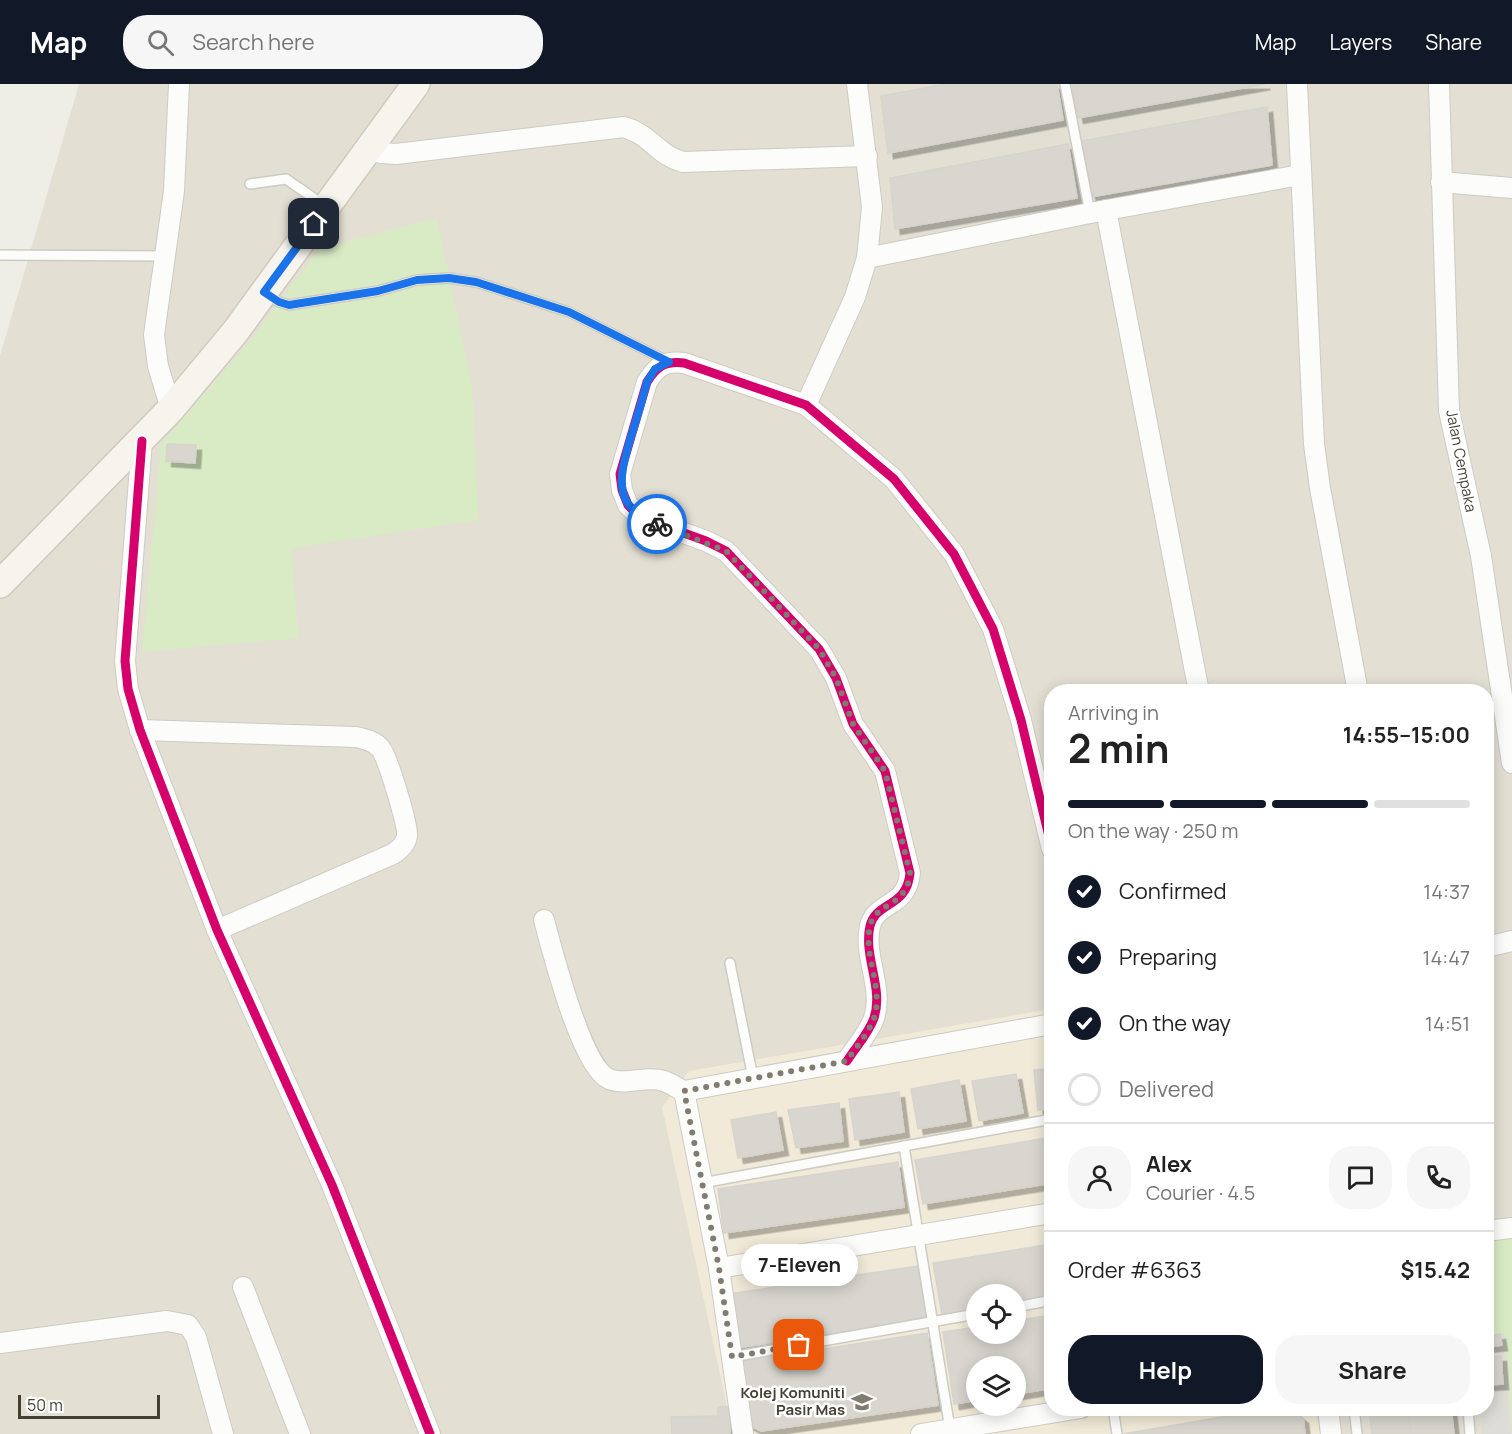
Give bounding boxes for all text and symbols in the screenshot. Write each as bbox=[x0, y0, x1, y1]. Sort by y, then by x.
search box bbox=[123, 15, 543, 69]
text: Map bbox=[30, 23, 87, 61]
icon: search bbox=[144, 26, 177, 59]
text: Search here bbox=[192, 27, 315, 57]
text: Map bbox=[1255, 28, 1296, 56]
text: Layers bbox=[1329, 28, 1392, 56]
text: Share bbox=[1425, 28, 1482, 56]
pin bbox=[288, 198, 339, 249]
icon: home bbox=[297, 207, 330, 240]
street label: Jalan Cempaka bbox=[1441, 408, 1482, 514]
courier bbox=[627, 494, 687, 554]
icon: bike bbox=[641, 508, 674, 541]
text: Arriving in bbox=[1068, 699, 1159, 726]
text: 14:55–15:00 bbox=[1343, 720, 1470, 750]
text: 2 min bbox=[1068, 721, 1169, 775]
text: On the way · 250 m bbox=[1068, 817, 1238, 844]
icon: check bbox=[1068, 875, 1101, 908]
text: Confirmed bbox=[1119, 876, 1227, 906]
text: 14:37 bbox=[1423, 878, 1470, 905]
icon: check bbox=[1068, 941, 1101, 974]
text: Preparing bbox=[1119, 942, 1217, 972]
text: 14:47 bbox=[1423, 944, 1470, 971]
icon: check bbox=[1068, 1007, 1101, 1040]
text: On the way bbox=[1119, 1008, 1231, 1038]
text: 14:51 bbox=[1425, 1010, 1470, 1037]
text: Delivered bbox=[1119, 1074, 1214, 1104]
button: person bbox=[1068, 1146, 1131, 1209]
button: chat bbox=[1329, 1146, 1392, 1209]
button: phone bbox=[1407, 1146, 1470, 1209]
text: Alex bbox=[1146, 1149, 1192, 1179]
text: Courier · 4.5 bbox=[1146, 1179, 1255, 1206]
callout: 7-Eleven bbox=[740, 1243, 858, 1285]
text: 7-Eleven bbox=[758, 1251, 841, 1278]
text: Order #6363 bbox=[1068, 1255, 1202, 1285]
text: $15.42 bbox=[1400, 1255, 1470, 1285]
map controls bbox=[966, 1284, 1026, 1416]
button: locate bbox=[966, 1284, 1026, 1344]
pin bbox=[773, 1319, 824, 1370]
icon: bag bbox=[782, 1328, 815, 1361]
button: Help bbox=[1068, 1335, 1263, 1404]
button: Share bbox=[1275, 1335, 1470, 1404]
button: layers bbox=[966, 1356, 1026, 1416]
place label: Kolej Komuniti Pasir Mas bbox=[741, 1382, 845, 1420]
school or university icon: Kolej Komuniti Pasir Mas bbox=[850, 1390, 874, 1414]
scale bar bbox=[18, 1392, 160, 1420]
text: 50 m bbox=[27, 1394, 63, 1416]

